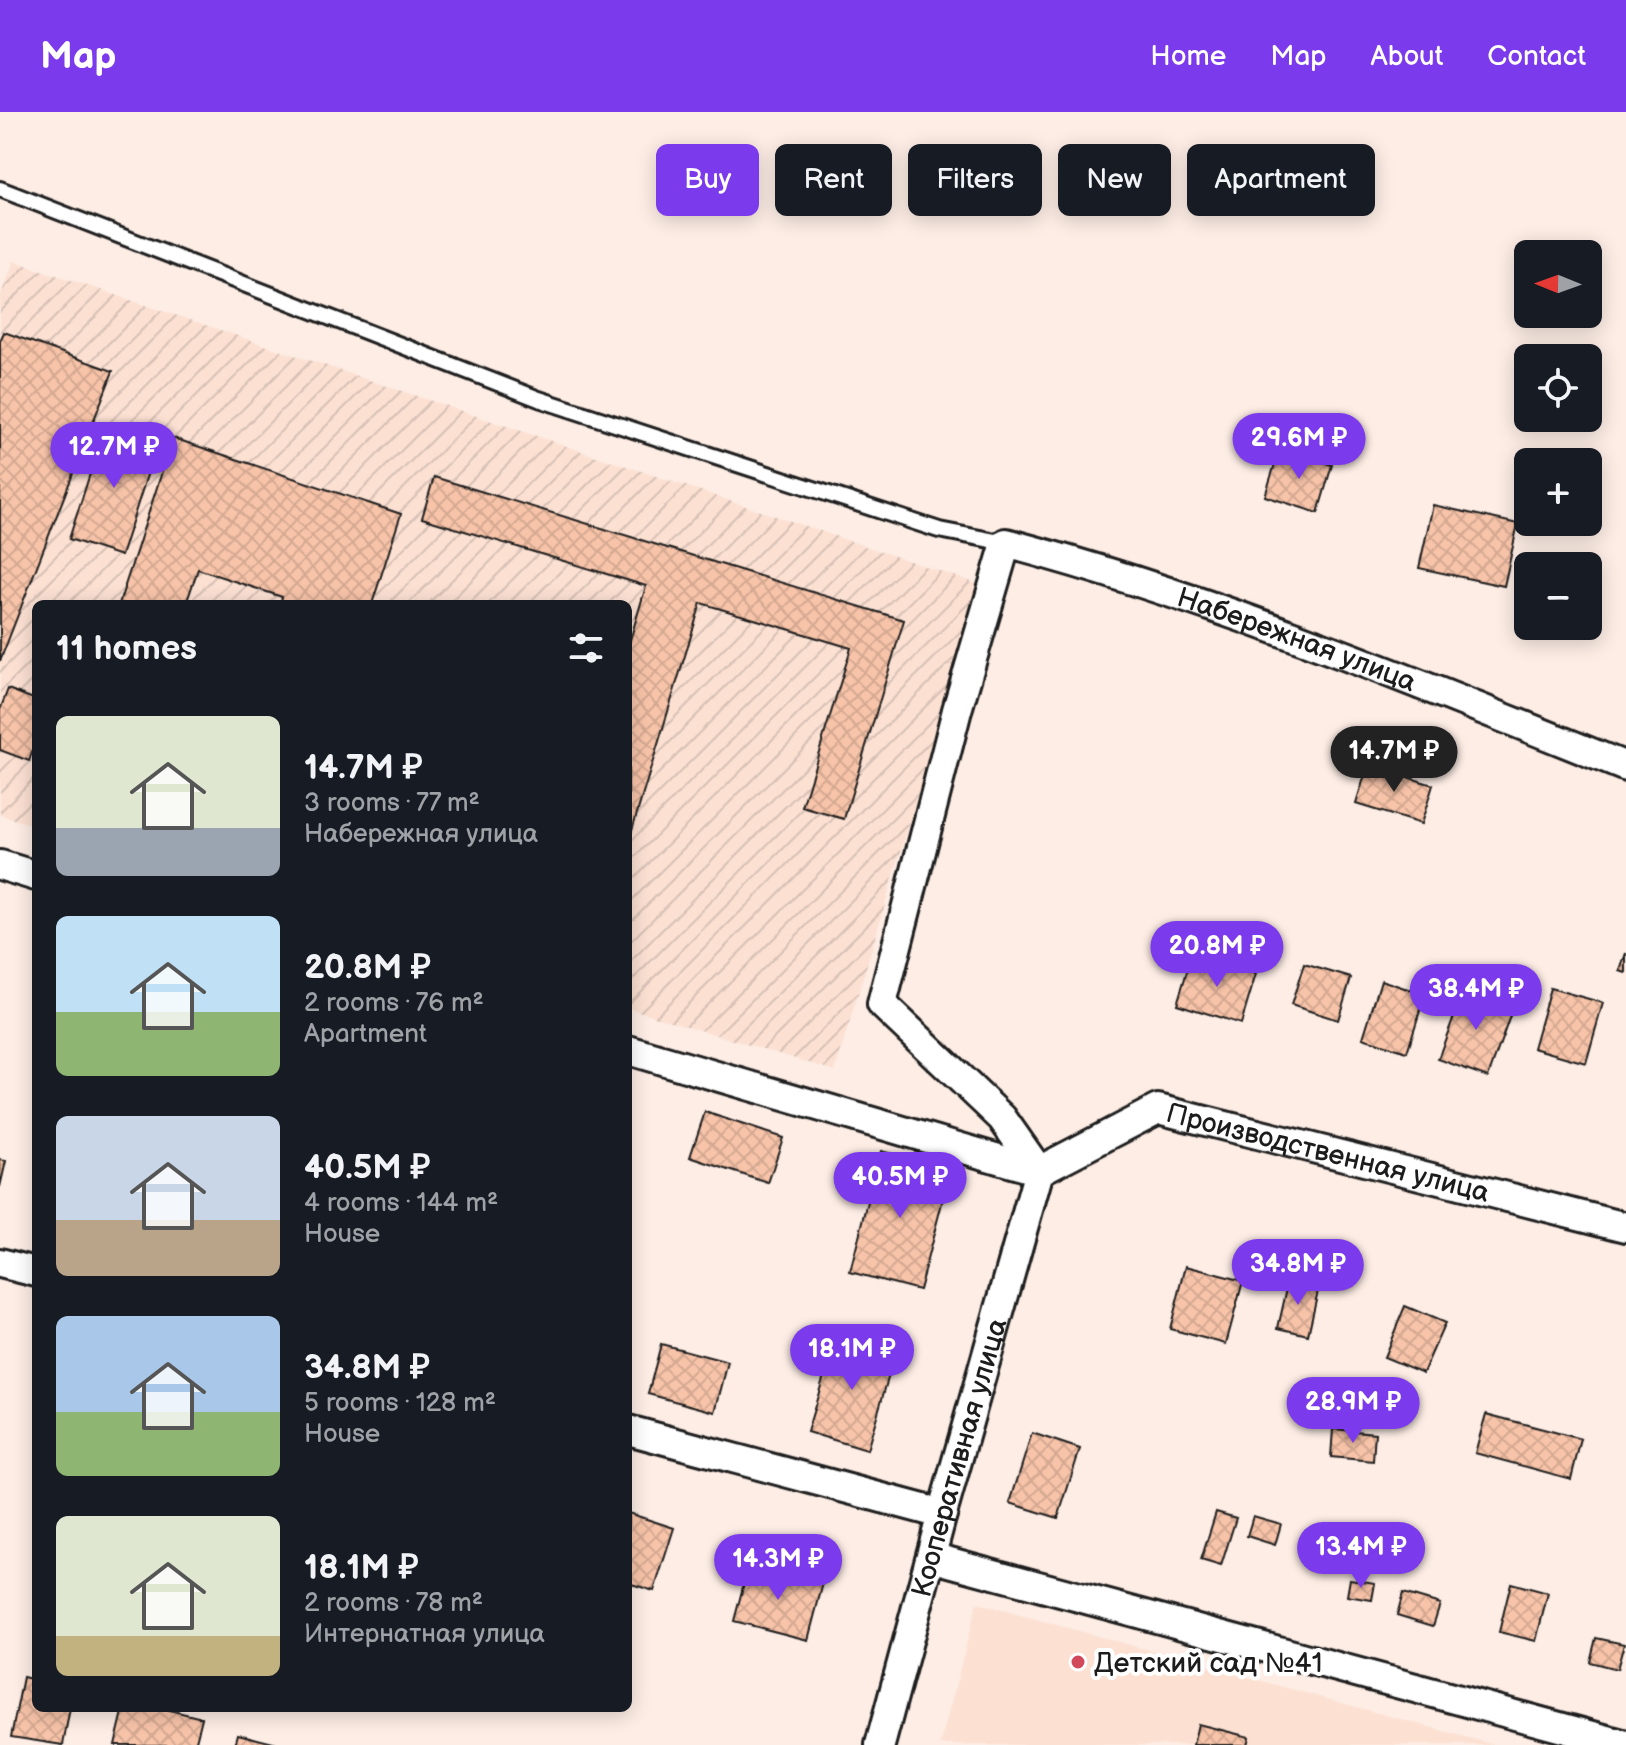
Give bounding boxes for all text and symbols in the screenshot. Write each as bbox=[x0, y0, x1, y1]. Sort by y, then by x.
text: Map bbox=[40, 34, 116, 79]
text: Home bbox=[1150, 40, 1226, 73]
text: Map bbox=[1270, 40, 1327, 73]
text: About bbox=[1371, 40, 1443, 73]
text: Contact bbox=[1487, 40, 1586, 73]
chip: Buy bbox=[656, 144, 759, 216]
chip: Rent bbox=[775, 144, 892, 216]
chip: Filters bbox=[908, 144, 1042, 216]
chip: New bbox=[1058, 144, 1171, 216]
chip: Apartment bbox=[1187, 144, 1375, 216]
north arrow bbox=[1514, 240, 1602, 328]
map controls bbox=[1514, 240, 1602, 640]
button: locate bbox=[1514, 344, 1602, 432]
pin: 29.6M ₽ bbox=[1225, 413, 1373, 481]
pin: 12.7M ₽ bbox=[40, 422, 188, 490]
text: 29.6M ₽ bbox=[1251, 423, 1347, 454]
text: 12.7M ₽ bbox=[68, 432, 160, 463]
button: + bbox=[1514, 448, 1602, 536]
button: − bbox=[1514, 552, 1602, 640]
street label: Набережная улица bbox=[1173, 581, 1421, 699]
icon: filters bbox=[564, 626, 608, 670]
text: 11 homes bbox=[56, 628, 197, 669]
pin: 14.7M ₽ bbox=[1320, 726, 1468, 794]
text: 14.7M ₽ bbox=[1349, 736, 1439, 767]
text: 14.7M ₽ bbox=[304, 747, 423, 788]
icon: home bbox=[120, 748, 216, 844]
text: 3 rooms · 77 m² bbox=[304, 788, 480, 819]
text: Набережная улица bbox=[304, 819, 538, 850]
pin: 20.8M ₽ bbox=[1143, 921, 1291, 989]
text: 20.8M ₽ bbox=[1168, 931, 1266, 962]
text: 20.8M ₽ bbox=[304, 947, 431, 988]
icon: home bbox=[120, 948, 216, 1044]
pin: 38.4M ₽ bbox=[1402, 964, 1550, 1032]
text: 38.4M ₽ bbox=[1428, 974, 1524, 1005]
text: 2 rooms · 76 m² bbox=[304, 988, 484, 1019]
text: Apartment bbox=[304, 1019, 427, 1050]
street label: Производственная улица bbox=[1163, 1097, 1493, 1210]
text: 40.5M ₽ bbox=[304, 1147, 431, 1188]
icon: home bbox=[120, 1148, 216, 1244]
pin: 40.5M ₽ bbox=[826, 1152, 974, 1220]
text: 40.5M ₽ bbox=[852, 1162, 948, 1193]
text: 4 rooms · 144 m² bbox=[304, 1188, 498, 1219]
text: House bbox=[304, 1219, 380, 1250]
pin: 34.8M ₽ bbox=[1224, 1239, 1372, 1307]
text: 34.8M ₽ bbox=[1250, 1249, 1346, 1280]
street label: Кооперативная улица bbox=[905, 1314, 1015, 1601]
pin: 18.1M ₽ bbox=[778, 1324, 926, 1392]
text: 18.1M ₽ bbox=[808, 1334, 896, 1365]
text: 34.8M ₽ bbox=[304, 1347, 430, 1388]
icon: home bbox=[120, 1348, 216, 1444]
pin: 28.9M ₽ bbox=[1279, 1377, 1427, 1445]
text: 28.9M ₽ bbox=[1305, 1387, 1401, 1418]
text: 5 rooms · 128 m² bbox=[304, 1388, 496, 1419]
text: House bbox=[304, 1419, 380, 1450]
pin: 13.4M ₽ bbox=[1287, 1522, 1435, 1590]
text: 13.4M ₽ bbox=[1315, 1532, 1407, 1563]
pin: 14.3M ₽ bbox=[704, 1534, 852, 1602]
text: 14.3M ₽ bbox=[732, 1544, 824, 1575]
text: 18.1M ₽ bbox=[304, 1547, 419, 1588]
icon: home bbox=[120, 1548, 216, 1644]
text: 2 rooms · 78 m² bbox=[304, 1588, 483, 1619]
text: Интернатная улица bbox=[304, 1619, 545, 1650]
place label: Детский сад №41 bbox=[1094, 1647, 1323, 1680]
marker: Детский сад №41 bbox=[1069, 1653, 1087, 1671]

